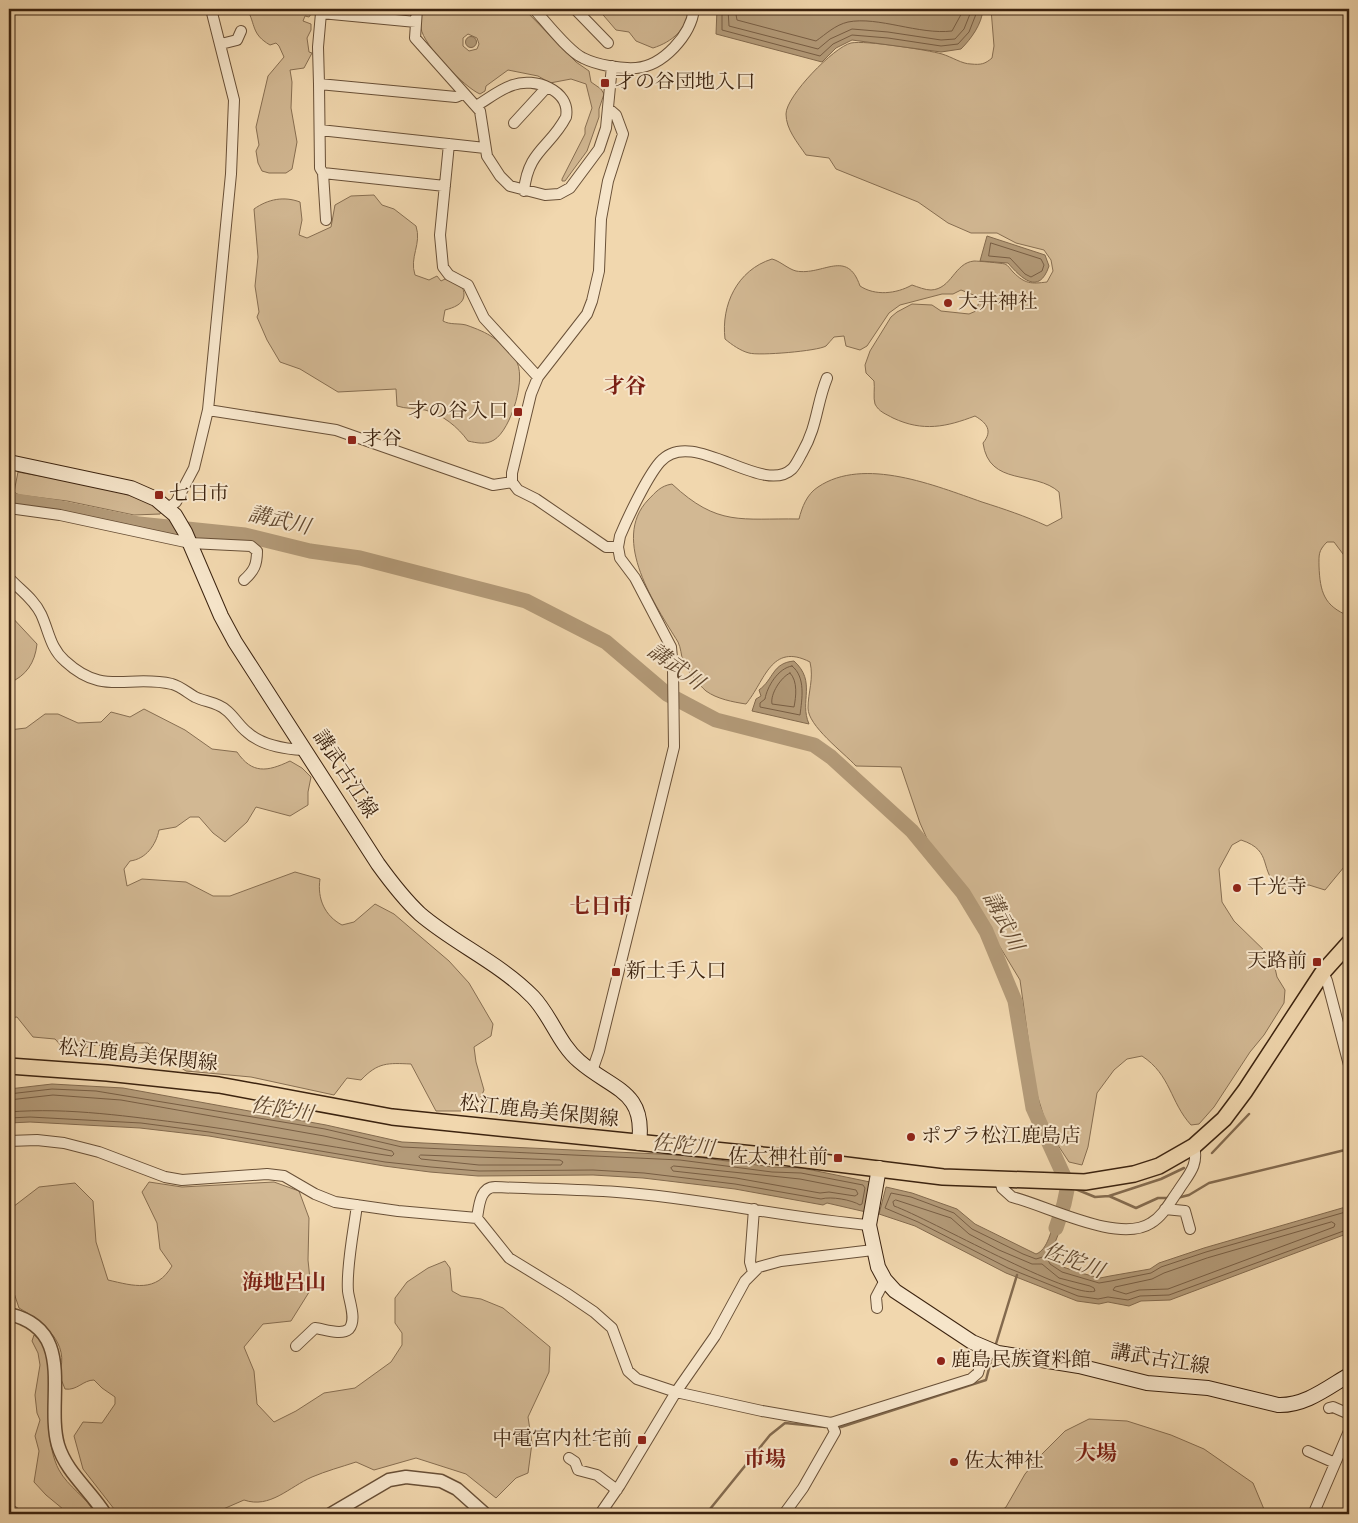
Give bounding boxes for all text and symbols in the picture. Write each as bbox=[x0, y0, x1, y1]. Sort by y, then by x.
place label: 才の谷団地入口 bbox=[615, 69, 755, 98]
marker: 才の谷団地入口 bbox=[599, 77, 611, 89]
place label: 大井神社 bbox=[958, 289, 1038, 318]
marker: 大井神社 bbox=[942, 297, 954, 309]
district label: 才谷 bbox=[604, 373, 646, 403]
place label: 才の谷入口 bbox=[408, 398, 508, 427]
marker: 才の谷入口 bbox=[512, 406, 524, 418]
place label: 才谷 bbox=[362, 426, 402, 455]
marker: 才谷 bbox=[346, 434, 358, 446]
place label: 七日市 bbox=[169, 481, 229, 510]
marker: 七日市 bbox=[153, 489, 165, 501]
water label: 講武川 bbox=[245, 500, 315, 544]
water label: 講武川 bbox=[641, 637, 711, 700]
street label: 講武古江線 bbox=[305, 725, 383, 825]
place label: 千光寺 bbox=[1247, 874, 1307, 903]
marker: 千光寺 bbox=[1231, 882, 1243, 894]
water label: 講武川 bbox=[974, 887, 1031, 959]
district label: 七日市 bbox=[570, 893, 633, 923]
place label: 天路前 bbox=[1247, 948, 1307, 977]
marker: 天路前 bbox=[1311, 956, 1323, 968]
place label: 新土手入口 bbox=[626, 958, 726, 987]
marker: 新土手入口 bbox=[610, 966, 622, 978]
street label: 松江鹿島美保関線 bbox=[57, 1034, 219, 1080]
street label: 松江鹿島美保関線 bbox=[458, 1090, 620, 1136]
water label: 佐陀川 bbox=[249, 1091, 317, 1131]
place label: ポプラ松江鹿島店 bbox=[921, 1123, 1081, 1152]
water label: 佐陀川 bbox=[650, 1129, 718, 1165]
marker: ポプラ松江鹿島店 bbox=[905, 1131, 917, 1143]
place label: 佐太神社前 bbox=[728, 1144, 828, 1173]
marker: 佐太神社前 bbox=[832, 1152, 844, 1164]
water label: 佐陀川 bbox=[1038, 1237, 1110, 1288]
district label: 海地呂山 bbox=[242, 1269, 326, 1299]
street label: 講武古江線 bbox=[1108, 1339, 1212, 1383]
place label: 鹿島民族資料館 bbox=[951, 1347, 1091, 1376]
marker: 鹿島民族資料館 bbox=[935, 1355, 947, 1367]
place label: 中電宮内社宅前 bbox=[492, 1426, 632, 1455]
marker: 中電宮内社宅前 bbox=[636, 1434, 648, 1446]
district label: 大場 bbox=[1075, 1440, 1117, 1470]
district label: 市場 bbox=[744, 1446, 786, 1476]
place label: 佐太神社 bbox=[964, 1448, 1044, 1477]
marker: 佐太神社 bbox=[948, 1456, 960, 1468]

